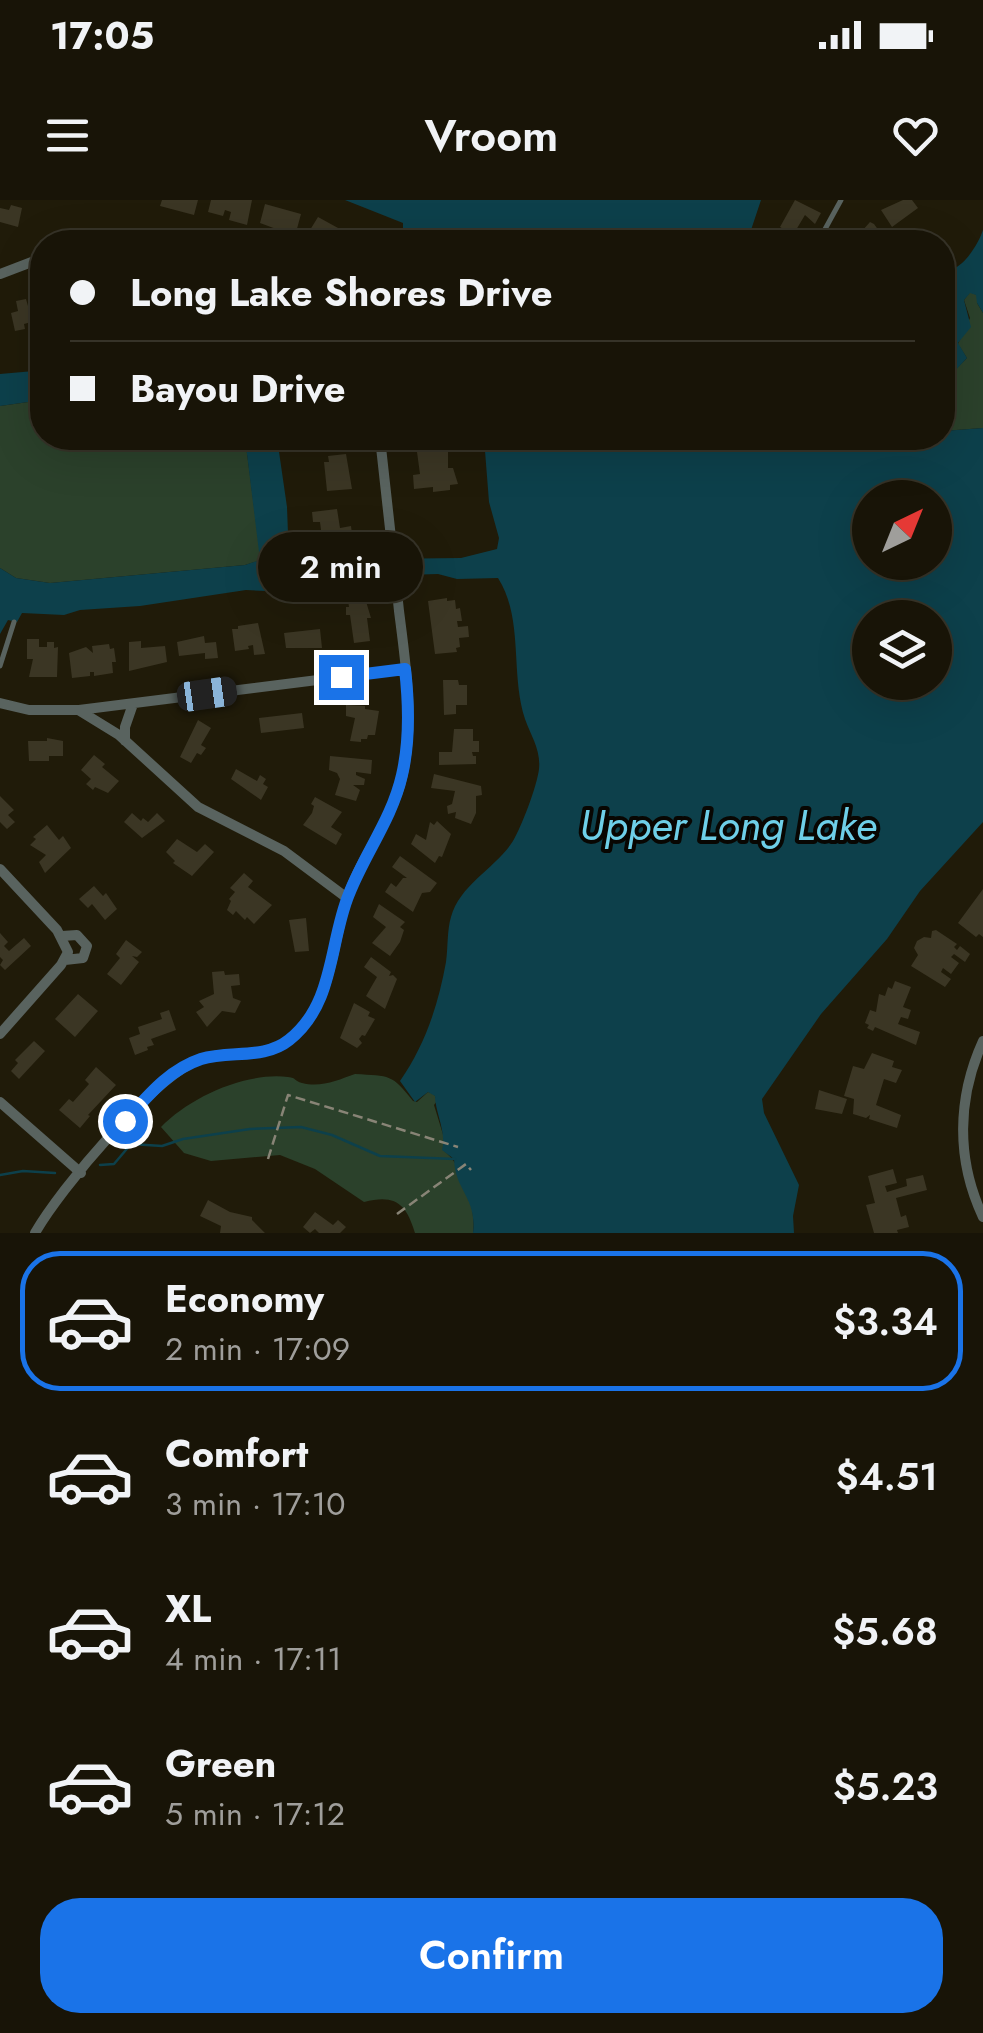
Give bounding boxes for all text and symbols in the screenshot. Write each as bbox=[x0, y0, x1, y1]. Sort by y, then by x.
text: 17:05 bbox=[50, 8, 154, 63]
text: Vroom bbox=[425, 103, 558, 168]
icon: menu bbox=[40, 108, 95, 163]
icon: heart bbox=[888, 108, 943, 163]
text: Long Lake Shores Drive bbox=[130, 265, 553, 320]
text: Bayou Drive bbox=[130, 361, 346, 416]
north arrow bbox=[852, 480, 952, 580]
map controls bbox=[852, 480, 952, 700]
callout: 2 min bbox=[258, 532, 424, 602]
text: 2 min bbox=[299, 544, 382, 590]
button: layers bbox=[852, 600, 952, 700]
route end bbox=[319, 655, 364, 700]
car bbox=[175, 675, 239, 713]
water label: Upper Long Lake bbox=[579, 795, 877, 856]
route start bbox=[103, 1099, 148, 1144]
text: Economy bbox=[165, 1271, 324, 1326]
icon: car bbox=[45, 1276, 135, 1366]
text: $3.34 bbox=[833, 1294, 938, 1349]
text: 2 min · 17:09 bbox=[165, 1326, 350, 1372]
text: Comfort bbox=[165, 1426, 308, 1481]
icon: car bbox=[45, 1431, 135, 1521]
text: $4.51 bbox=[836, 1449, 938, 1504]
text: 3 min · 17:10 bbox=[165, 1481, 345, 1527]
text: XL bbox=[165, 1581, 211, 1636]
icon: car bbox=[45, 1586, 135, 1676]
text: $5.68 bbox=[832, 1604, 938, 1659]
text: 4 min · 17:11 bbox=[165, 1636, 342, 1682]
text: Green bbox=[165, 1736, 276, 1791]
icon: car bbox=[45, 1741, 135, 1831]
text: $5.23 bbox=[833, 1759, 938, 1814]
text: 5 min · 17:12 bbox=[165, 1791, 345, 1837]
button: Confirm bbox=[40, 1898, 943, 2013]

